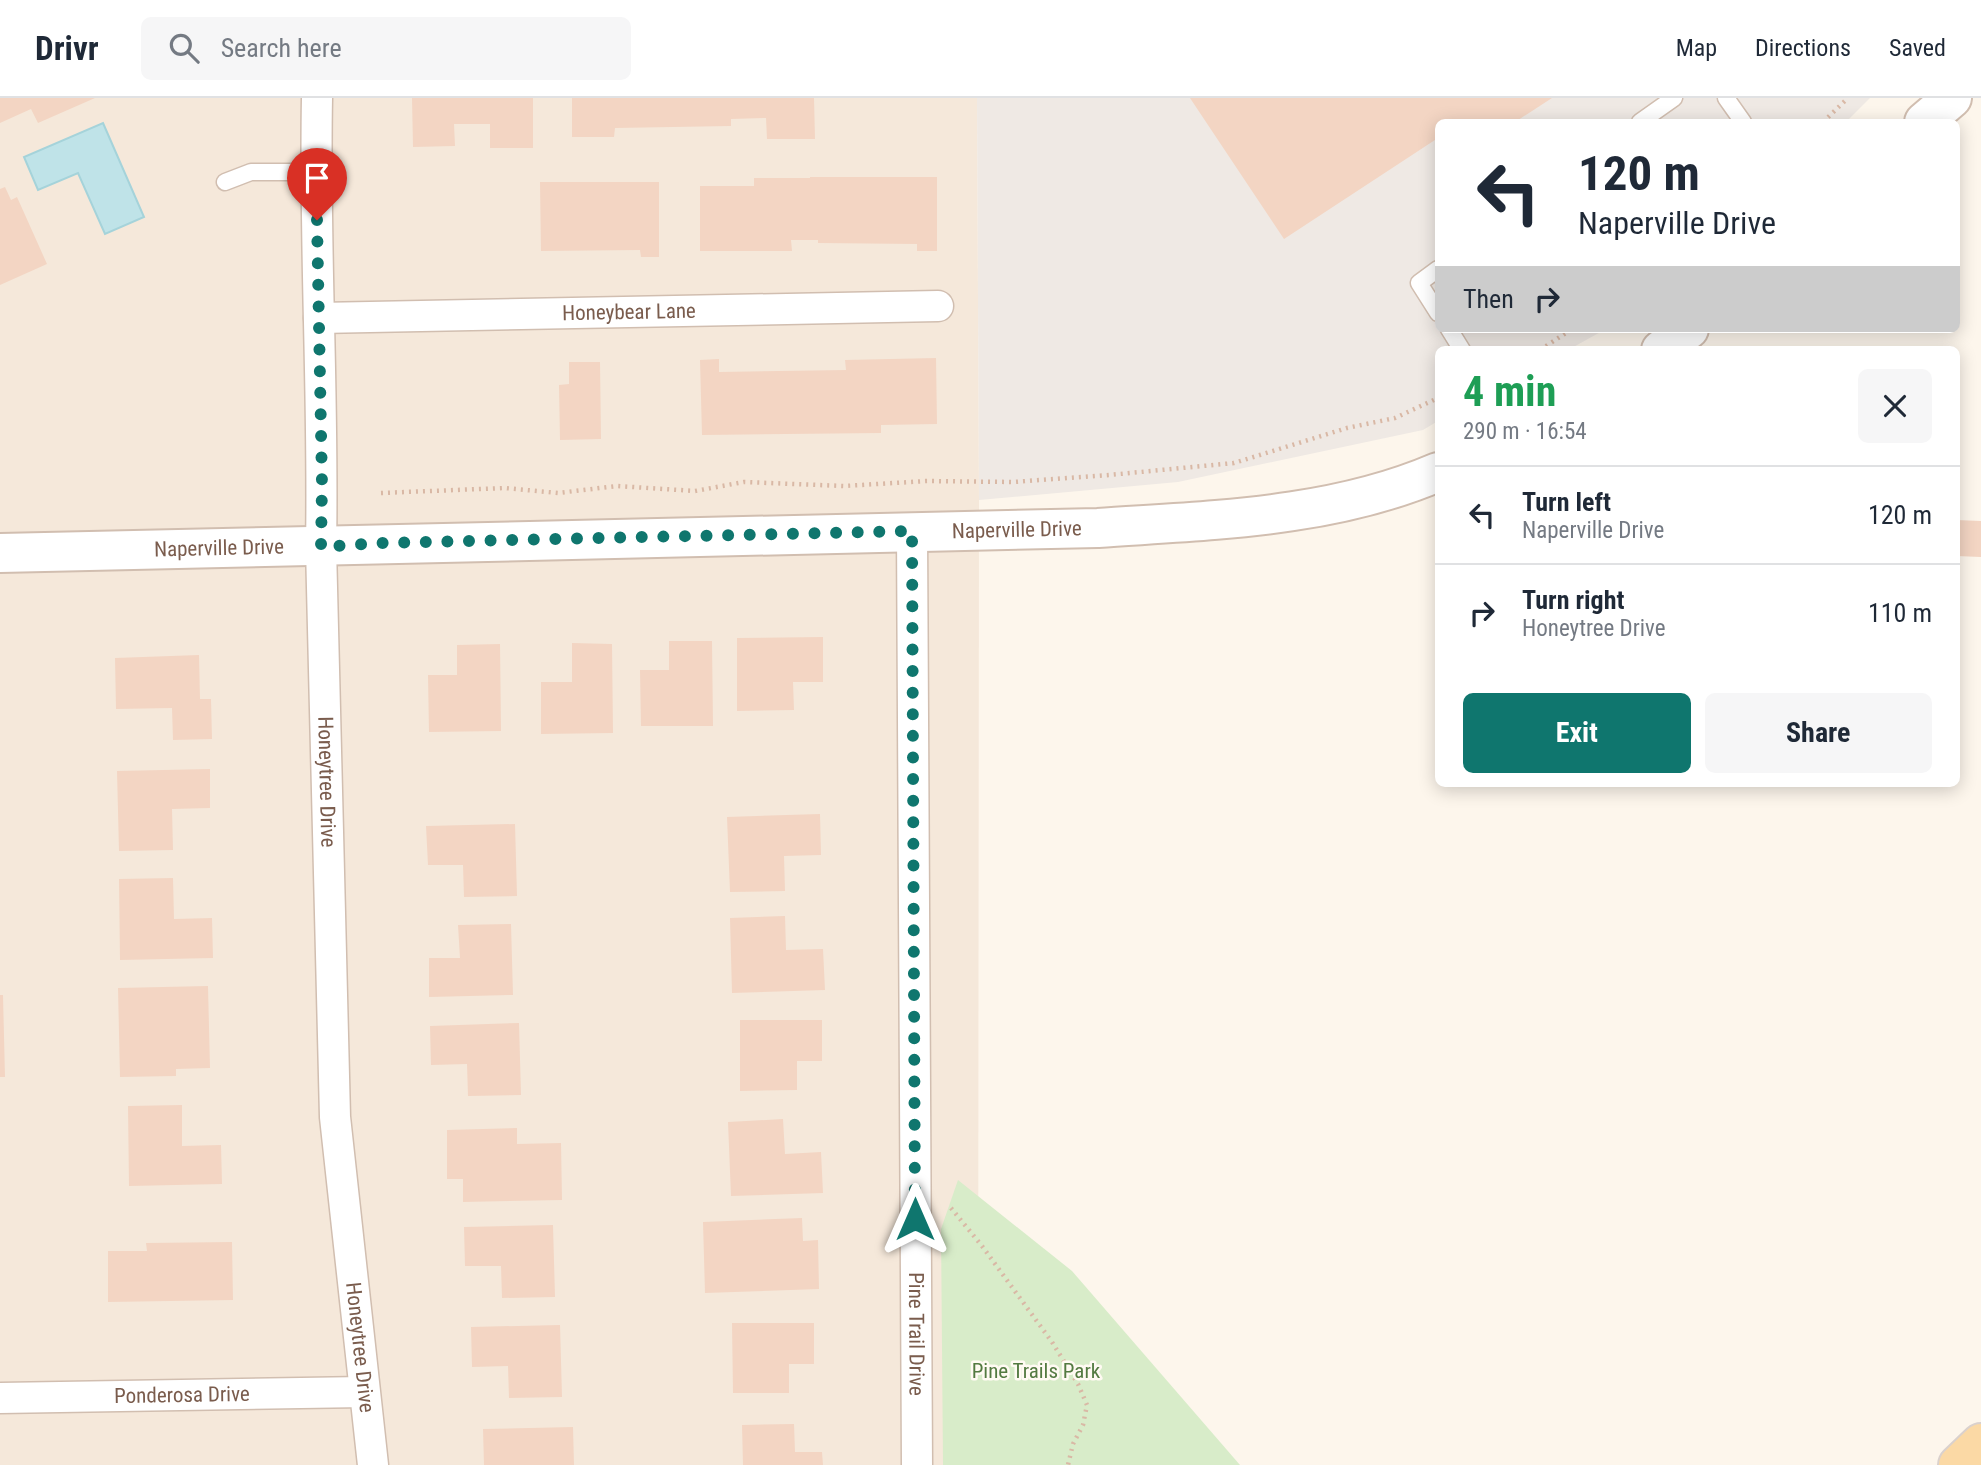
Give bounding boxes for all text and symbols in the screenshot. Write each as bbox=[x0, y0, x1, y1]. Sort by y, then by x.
search box bbox=[141, 17, 631, 80]
text: Drivr bbox=[35, 29, 99, 68]
icon: search bbox=[165, 29, 203, 67]
text: Search here bbox=[221, 33, 342, 63]
text: Map bbox=[1676, 34, 1717, 62]
text: Directions bbox=[1755, 34, 1851, 62]
text: Saved bbox=[1889, 34, 1946, 62]
text: 120 m bbox=[1578, 145, 1700, 202]
icon: left bbox=[1463, 147, 1554, 238]
pin bbox=[287, 148, 347, 220]
icon: arrive bbox=[298, 159, 336, 197]
text: Naperville Drive bbox=[1578, 204, 1776, 242]
icon: right bbox=[1528, 280, 1566, 318]
text: Then bbox=[1463, 284, 1514, 314]
street label: Honeybear Lane bbox=[562, 299, 696, 325]
text: 4 min bbox=[1463, 367, 1556, 416]
button: close bbox=[1858, 369, 1932, 443]
text: 290 m · 16:54 bbox=[1463, 418, 1587, 445]
text: Turn left bbox=[1522, 487, 1611, 517]
icon: left bbox=[1463, 496, 1501, 534]
text: 120 m bbox=[1868, 500, 1932, 530]
street label: Naperville Drive bbox=[952, 516, 1082, 543]
text: Naperville Drive bbox=[1522, 517, 1664, 544]
street label: Naperville Drive bbox=[154, 535, 284, 561]
text: Turn right bbox=[1522, 585, 1624, 615]
icon: right bbox=[1463, 594, 1501, 632]
text: 110 m bbox=[1868, 598, 1932, 628]
text: Honeytree Drive bbox=[1522, 615, 1666, 642]
button: Exit bbox=[1463, 693, 1691, 773]
button: Share bbox=[1705, 693, 1932, 773]
street label: Honeytree Drive bbox=[313, 716, 340, 848]
position arrow bbox=[878, 1182, 952, 1256]
street label: Pine Trail Drive bbox=[904, 1272, 929, 1396]
street label: Honeytree Drive bbox=[341, 1281, 379, 1414]
park label: Pine Trails Park bbox=[972, 1359, 1101, 1383]
street label: Ponderosa Drive bbox=[114, 1382, 250, 1408]

